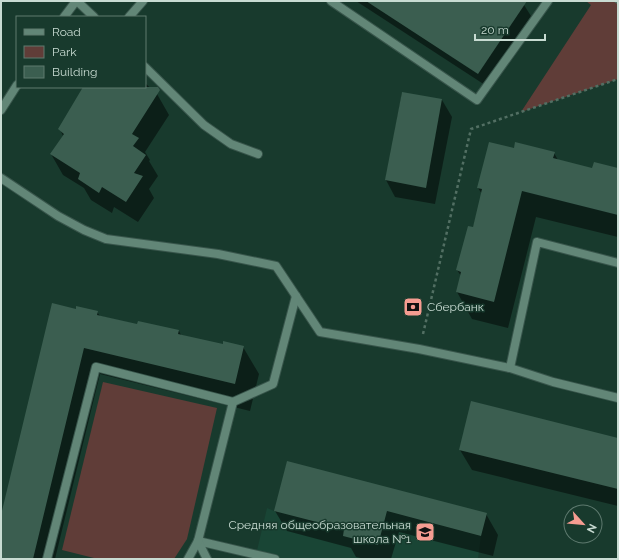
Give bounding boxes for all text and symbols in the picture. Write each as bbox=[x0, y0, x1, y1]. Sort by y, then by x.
legend bbox=[16, 16, 146, 88]
scale bar bbox=[475, 16, 545, 42]
text: 20 m bbox=[481, 23, 509, 37]
text: Road bbox=[52, 25, 81, 39]
text: Park bbox=[52, 45, 77, 59]
text: Building bbox=[52, 65, 98, 79]
bank icon: Сбербанк bbox=[402, 296, 424, 318]
place label: Сбербанк bbox=[427, 300, 484, 314]
north arrow bbox=[563, 504, 603, 544]
place label: Средняя общеобразовательная школа №1 bbox=[228, 518, 411, 546]
school or university icon: Средняя общеобразовательная школа №1 bbox=[414, 521, 436, 543]
text: N bbox=[584, 522, 599, 535]

